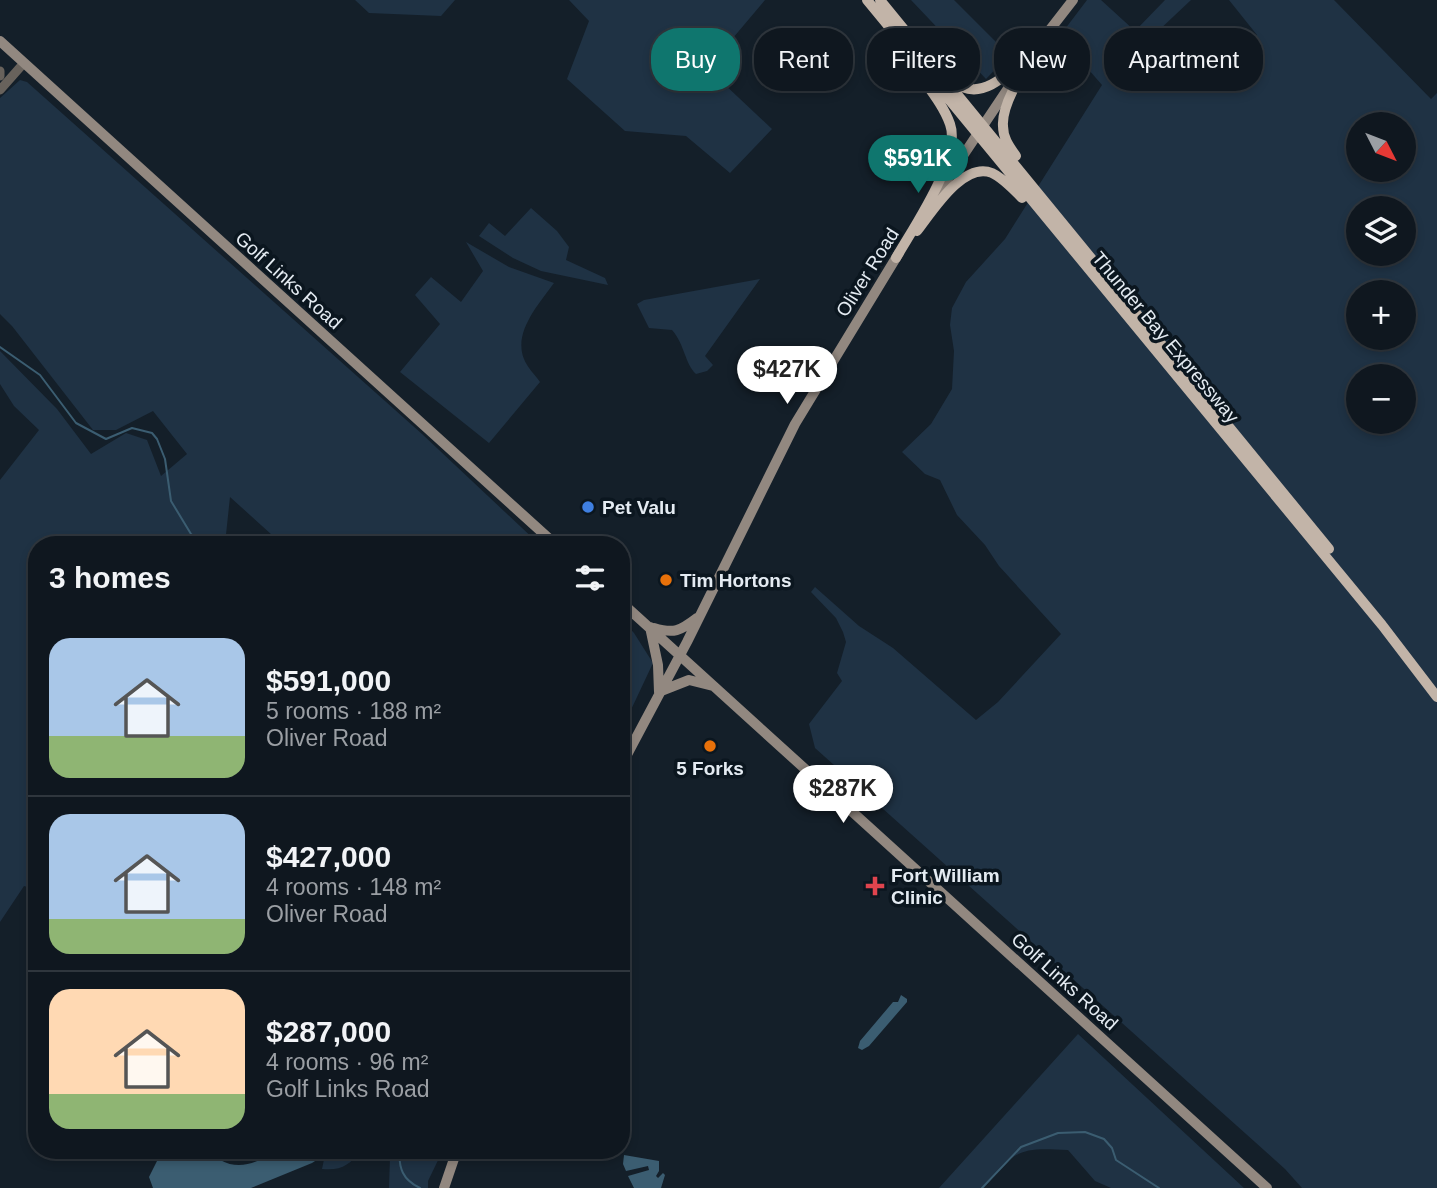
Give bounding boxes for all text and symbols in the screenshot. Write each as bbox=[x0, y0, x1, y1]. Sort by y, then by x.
chip: Buy bbox=[651, 28, 740, 91]
chip: Rent bbox=[754, 28, 853, 91]
chip: Filters bbox=[867, 28, 980, 91]
chip: New bbox=[994, 28, 1090, 91]
chip: Apartment bbox=[1104, 28, 1263, 91]
north arrow bbox=[1346, 112, 1416, 182]
map controls bbox=[1346, 112, 1416, 434]
pin: $591K bbox=[869, 136, 967, 195]
text: $591K bbox=[884, 145, 952, 171]
button: layers bbox=[1346, 196, 1416, 266]
street label: Oliver Road bbox=[832, 224, 903, 320]
street label: Golf Links Road bbox=[231, 227, 346, 333]
street label: Thunder Bay Expressway bbox=[1088, 248, 1244, 427]
button: + bbox=[1346, 280, 1416, 350]
pin: $427K bbox=[738, 346, 836, 406]
text: $427K bbox=[753, 356, 821, 382]
button: − bbox=[1346, 364, 1416, 434]
place label: Pet Valu bbox=[602, 497, 676, 518]
marker: Pet Valu bbox=[580, 499, 596, 515]
icon: filters bbox=[571, 559, 609, 597]
text: 3 homes bbox=[49, 561, 171, 594]
place label: Tim Hortons bbox=[680, 570, 792, 591]
marker: Tim Hortons bbox=[658, 572, 674, 588]
text: $591,000 bbox=[266, 664, 391, 697]
icon: home bbox=[105, 666, 189, 750]
text: 5 rooms · 188 m² bbox=[266, 698, 441, 724]
text: Oliver Road bbox=[266, 725, 387, 751]
marker: 5 Forks bbox=[702, 738, 718, 754]
place label: 5 Forks bbox=[676, 758, 744, 779]
pin: $287K bbox=[794, 766, 892, 825]
text: $287K bbox=[809, 775, 877, 801]
text: $427,000 bbox=[266, 840, 391, 873]
icon: home bbox=[105, 842, 189, 926]
place label: Fort William Clinic bbox=[891, 865, 1000, 908]
text: 4 rooms · 148 m² bbox=[266, 874, 441, 900]
marker: Fort William Clinic bbox=[865, 876, 885, 896]
text: Oliver Road bbox=[266, 901, 387, 927]
street label: Golf Links Road bbox=[1007, 928, 1122, 1034]
text: $287,000 bbox=[266, 1015, 391, 1048]
icon: home bbox=[105, 1017, 189, 1101]
text: 4 rooms · 96 m² bbox=[266, 1049, 428, 1075]
text: Golf Links Road bbox=[266, 1076, 430, 1102]

